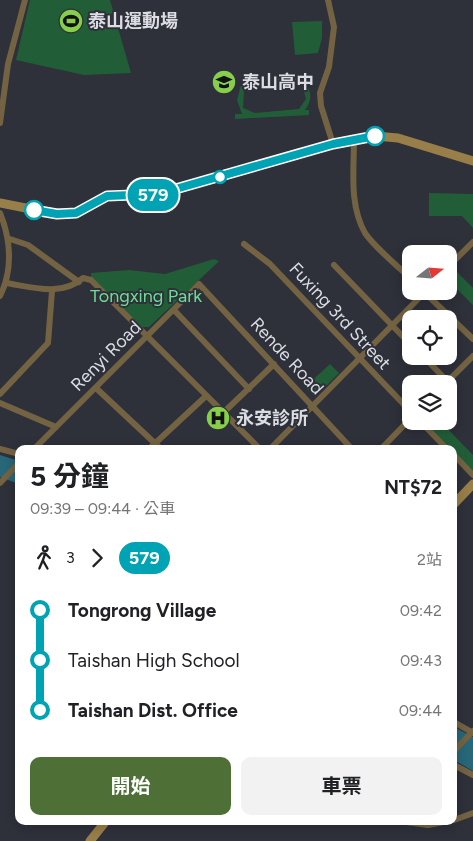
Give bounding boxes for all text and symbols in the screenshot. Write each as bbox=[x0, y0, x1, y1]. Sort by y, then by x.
sports icon: 泰山運動場 bbox=[58, 8, 84, 34]
place label: 泰山運動場 bbox=[88, 10, 178, 32]
school or university icon: 泰山高中 bbox=[211, 69, 237, 95]
place label: 泰山高中 bbox=[242, 71, 314, 93]
unlabelled marker bbox=[365, 126, 385, 146]
unlabelled marker bbox=[213, 170, 227, 184]
line badge: 579 bbox=[124, 179, 182, 211]
text: 579 bbox=[138, 184, 168, 206]
unlabelled marker bbox=[24, 200, 44, 220]
north arrow bbox=[402, 245, 458, 300]
map controls bbox=[402, 245, 457, 430]
street label: Fuxing 3rd Street bbox=[285, 258, 395, 374]
park label: Tongxing Park bbox=[90, 285, 202, 307]
button: locate bbox=[402, 310, 457, 365]
street label: Rende Road bbox=[246, 313, 328, 399]
street label: Renyi Road bbox=[66, 316, 146, 396]
button: layers bbox=[402, 375, 457, 430]
hospital icon: 永安診所 bbox=[205, 405, 231, 431]
place label: 永安診所 bbox=[236, 407, 308, 429]
text: 5 分鐘 bbox=[30, 459, 109, 493]
text: NT$72 bbox=[384, 476, 442, 499]
text: 09:39 – 09:44 · 公車 bbox=[30, 499, 175, 518]
icon: walk bbox=[30, 544, 58, 572]
icon: forward bbox=[83, 544, 111, 572]
text: 579 bbox=[129, 547, 160, 569]
text: 3 bbox=[66, 548, 75, 567]
text: 2站 bbox=[417, 550, 442, 569]
text: Tongrong Village bbox=[68, 599, 216, 622]
text: 09:42 bbox=[400, 601, 442, 620]
text: Taishan High School bbox=[68, 649, 240, 672]
text: 09:43 bbox=[400, 651, 442, 670]
text: Taishan Dist. Office bbox=[68, 699, 238, 722]
text: 09:44 bbox=[399, 701, 442, 720]
button: 開始 bbox=[30, 757, 231, 815]
button: 車票 bbox=[241, 757, 442, 815]

